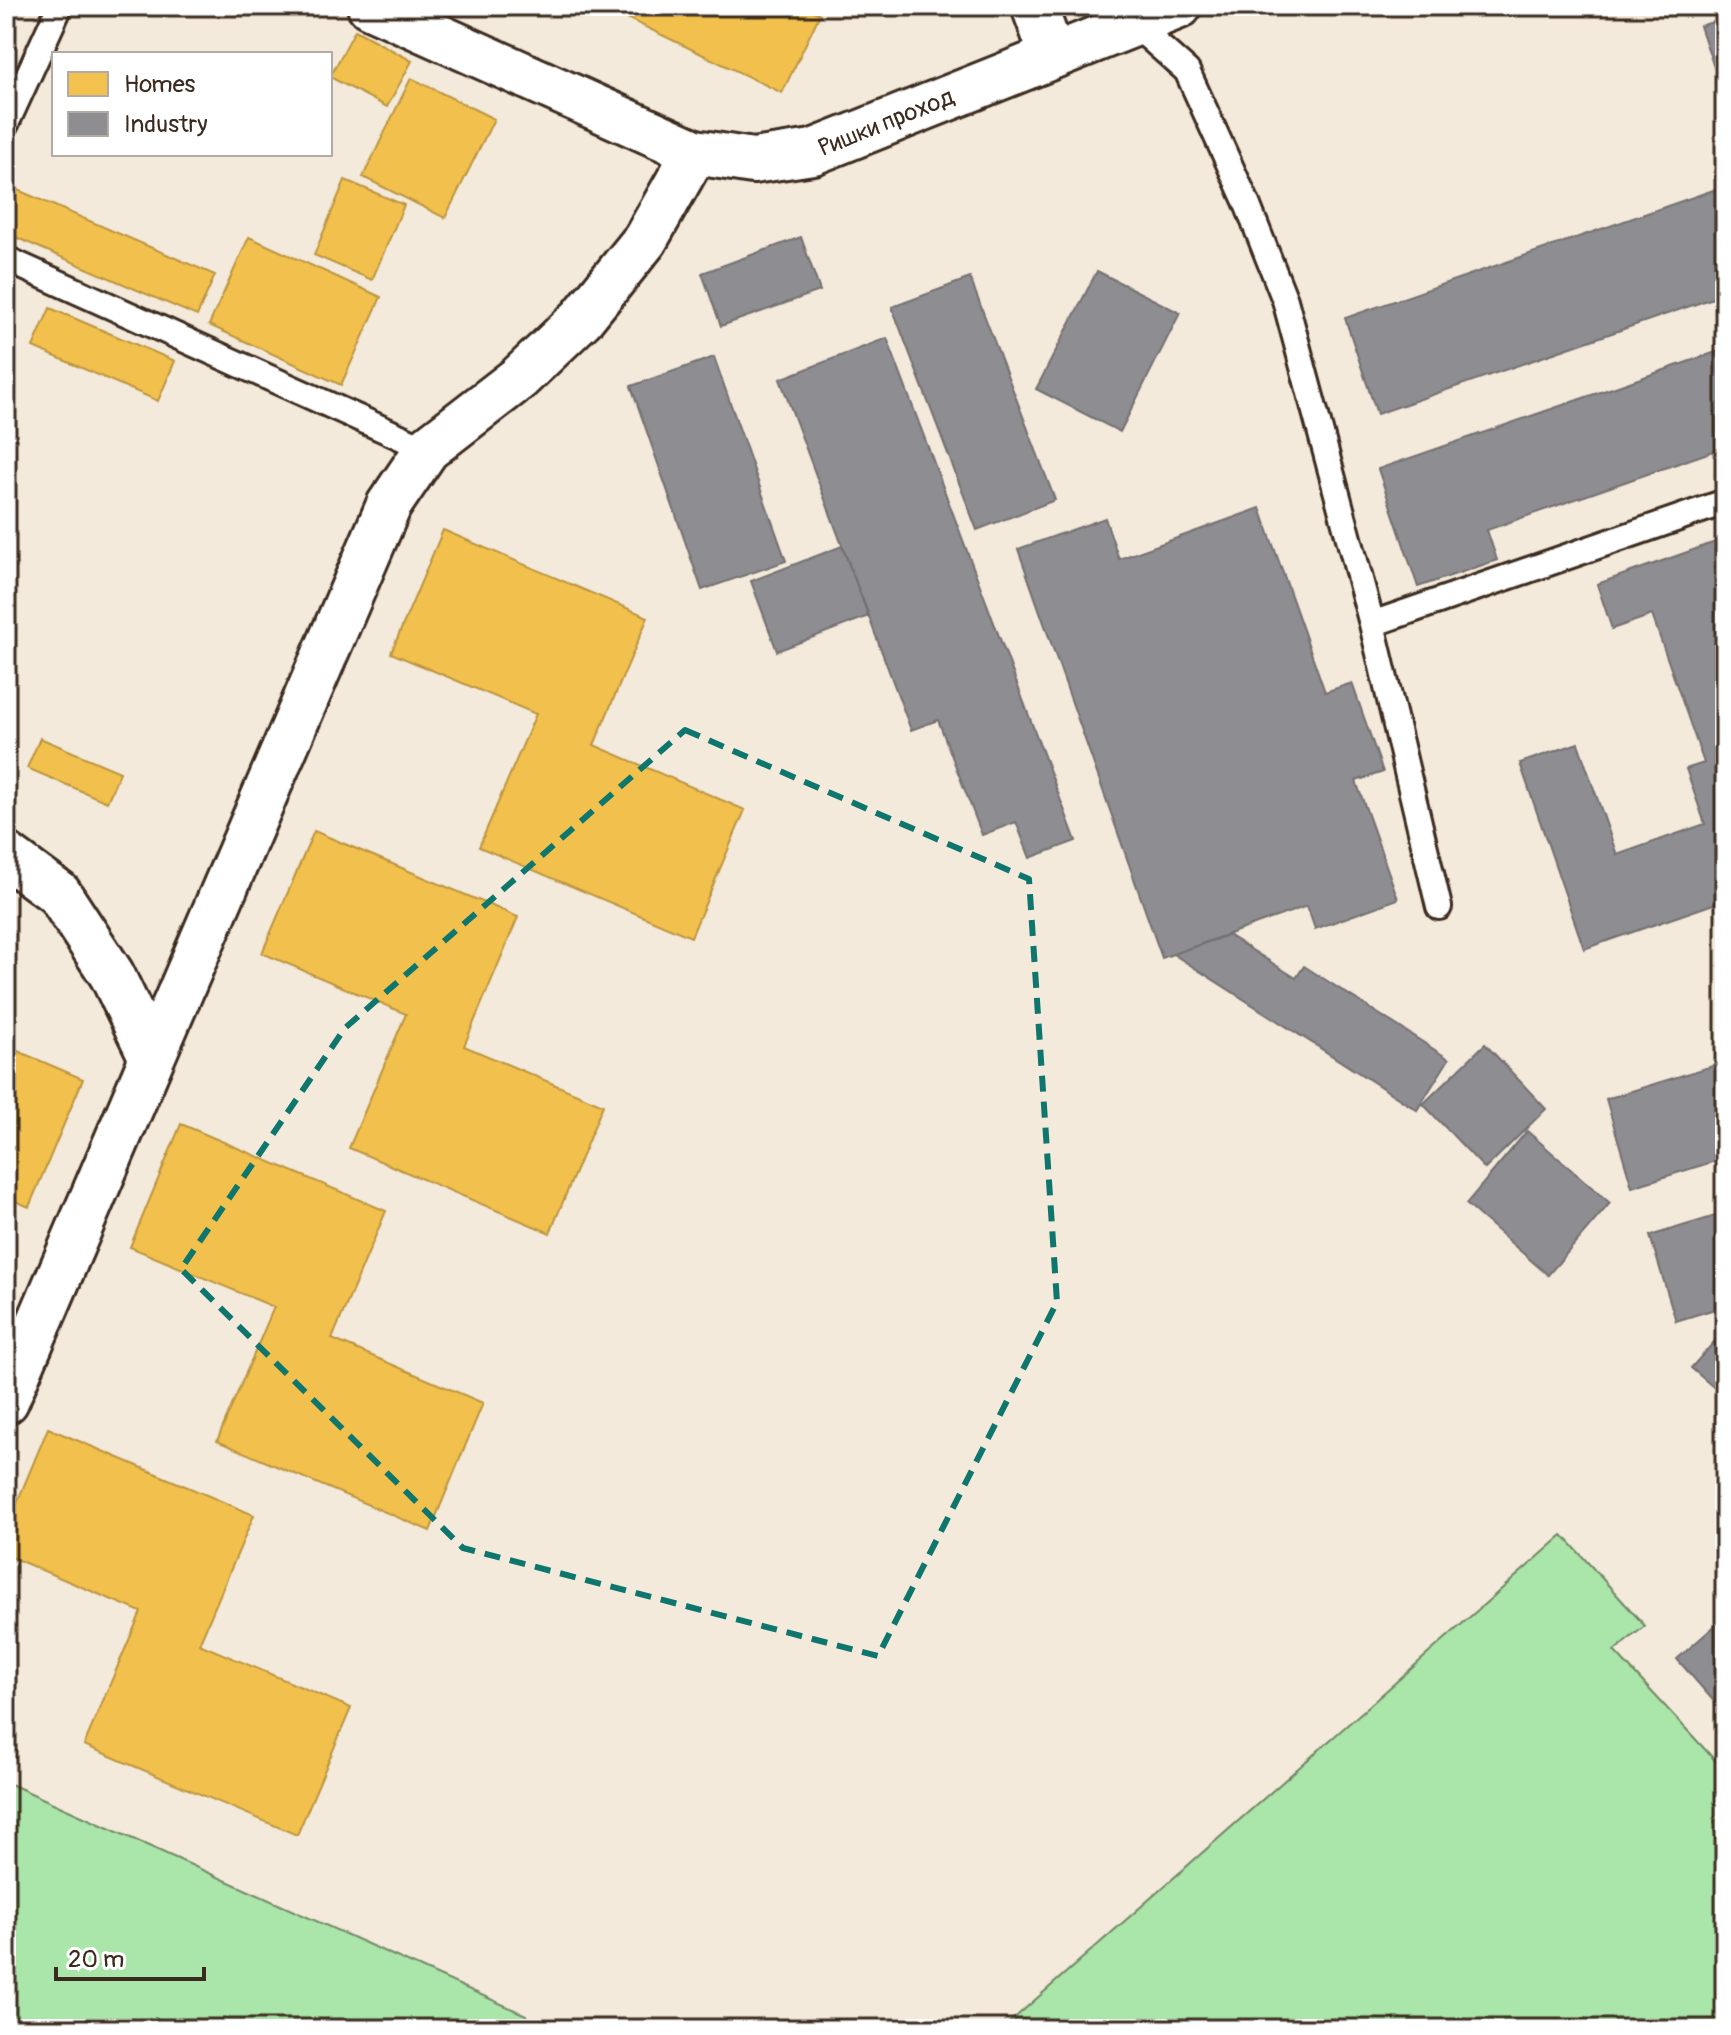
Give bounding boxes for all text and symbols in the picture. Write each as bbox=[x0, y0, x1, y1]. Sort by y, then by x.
legend bbox=[52, 52, 332, 156]
text: Homes bbox=[124, 70, 196, 99]
street label: Ришки проход bbox=[814, 82, 959, 163]
text: Industry bbox=[124, 110, 207, 139]
scale bar bbox=[56, 1931, 204, 1981]
text: 20 m bbox=[68, 1945, 124, 1974]

